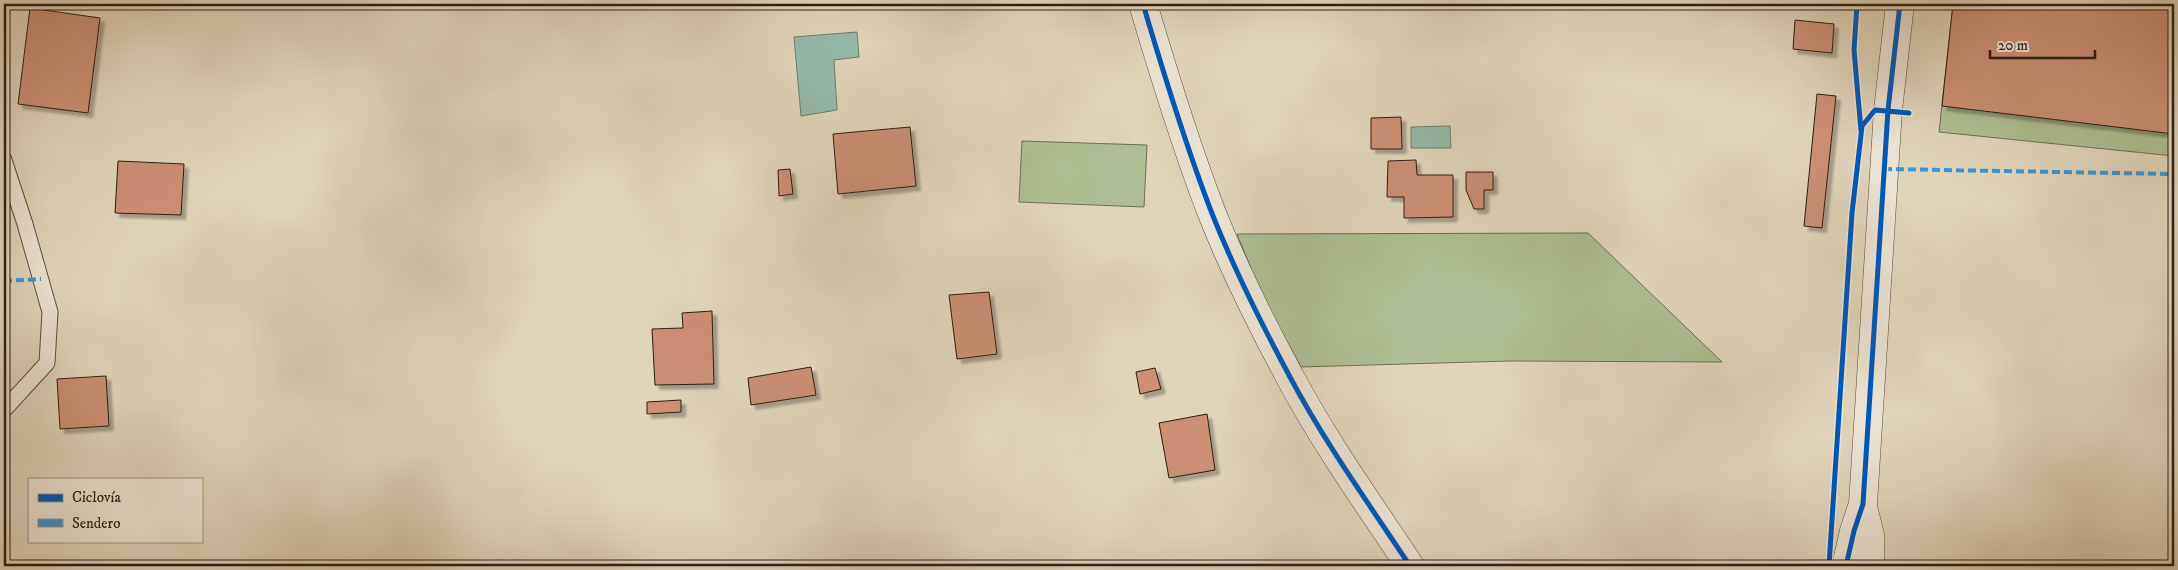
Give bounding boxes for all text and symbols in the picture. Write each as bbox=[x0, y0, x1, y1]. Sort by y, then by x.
scale bar bbox=[1990, 28, 2096, 60]
text: 20 m bbox=[1998, 36, 2028, 55]
legend bbox=[28, 478, 202, 542]
text: Ciclovía bbox=[72, 488, 121, 507]
text: Sendero bbox=[72, 514, 120, 533]

